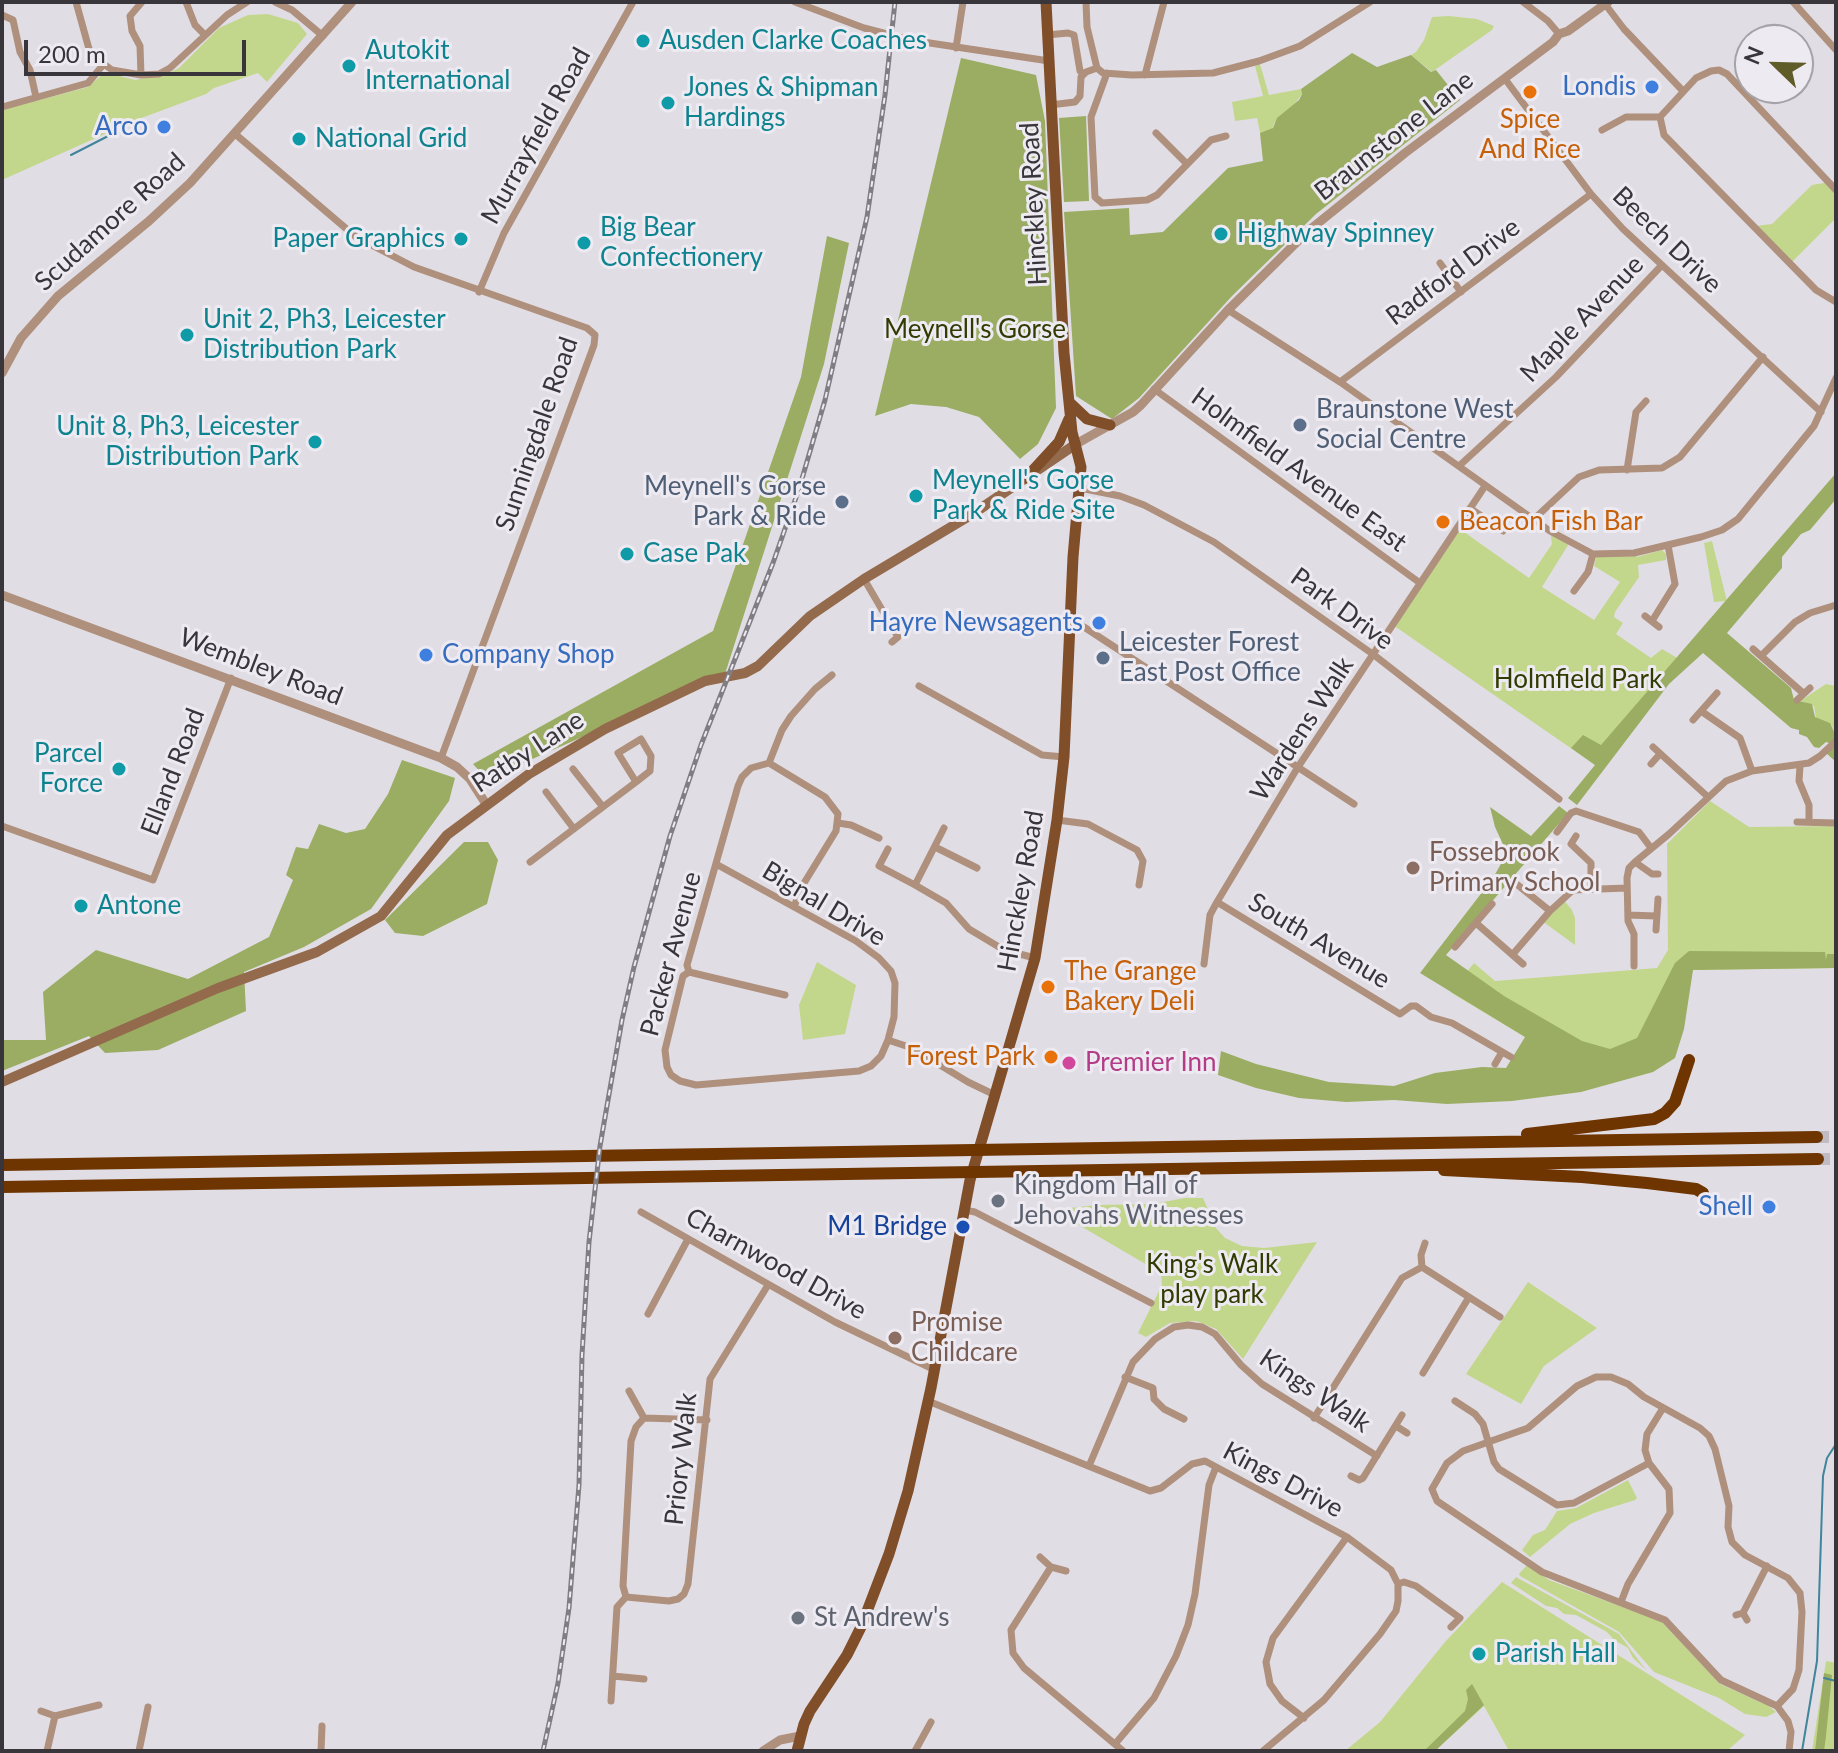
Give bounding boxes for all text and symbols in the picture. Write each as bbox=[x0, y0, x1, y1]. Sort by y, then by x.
scale bar bbox=[28, 24, 250, 74]
north arrow bbox=[1734, 24, 1814, 104]
place label: Ausden Clarke Coaches bbox=[659, 25, 927, 57]
marker: Ausden Clarke Coaches bbox=[634, 32, 652, 50]
place label: Autokit International bbox=[365, 35, 510, 96]
text: 200 m bbox=[38, 39, 106, 68]
street label: Murrayfield Road bbox=[475, 42, 597, 230]
text: N bbox=[1738, 42, 1769, 68]
marker: Autokit International bbox=[340, 57, 358, 75]
street label: Braunstone Lane bbox=[1309, 64, 1479, 208]
place label: Londis bbox=[1562, 71, 1636, 103]
place label: Jones & Shipman Hardings bbox=[684, 72, 879, 134]
marker: Londis bbox=[1643, 78, 1661, 96]
marker: Spice And Rice bbox=[1521, 83, 1539, 101]
marker: Jones & Shipman Hardings bbox=[659, 94, 677, 112]
place label: Spice And Rice bbox=[1479, 104, 1581, 166]
place label: Arco bbox=[95, 111, 148, 143]
marker: Arco bbox=[155, 118, 173, 136]
street label: Hinckley Road bbox=[1014, 122, 1054, 286]
place label: National Grid bbox=[315, 123, 467, 155]
marker: National Grid bbox=[290, 130, 308, 148]
street label: Scudamore Road bbox=[28, 146, 192, 298]
street label: Beech Drive bbox=[1606, 180, 1728, 300]
place label: Big Bear Confectionery bbox=[600, 212, 763, 274]
street label: Radford Drive bbox=[1380, 212, 1526, 332]
place label: Highway Spinney bbox=[1237, 218, 1434, 250]
place label: Paper Graphics bbox=[273, 223, 445, 255]
marker: Highway Spinney bbox=[1212, 225, 1230, 243]
marker: Paper Graphics bbox=[452, 230, 470, 248]
marker: Big Bear Confectionery bbox=[575, 234, 593, 252]
street label: Maple Avenue bbox=[1514, 249, 1650, 389]
place label: Unit 2, Ph3, Leicester Distribution Park bbox=[203, 304, 446, 366]
park label: Meynell's Gorse bbox=[884, 314, 1066, 346]
marker: Unit 2, Ph3, Leicester Distribution Park bbox=[178, 326, 196, 344]
street label: Sunningdale Road bbox=[489, 333, 585, 535]
street label: Holmfield Avenue East bbox=[1185, 381, 1413, 559]
place label: Braunstone West Social Centre bbox=[1316, 394, 1514, 456]
place label: Unit 8, Ph3, Leicester Distribution Park bbox=[56, 411, 299, 472]
marker: Braunstone West Social Centre bbox=[1291, 416, 1309, 434]
marker: Unit 8, Ph3, Leicester Distribution Park bbox=[306, 433, 324, 451]
place label: Meynell's Gorse Park & Ride Site bbox=[932, 465, 1115, 526]
place label: Meynell's Gorse Park & Ride bbox=[644, 471, 826, 532]
marker: Meynell's Gorse Park & Ride Site bbox=[907, 487, 925, 505]
marker: Meynell's Gorse Park & Ride bbox=[833, 493, 851, 511]
place label: Beacon Fish Bar bbox=[1459, 506, 1643, 538]
marker: Beacon Fish Bar bbox=[1434, 513, 1452, 531]
place label: Case Pak bbox=[643, 538, 746, 570]
marker: Case Pak bbox=[618, 545, 636, 563]
street label: Park Drive bbox=[1285, 561, 1399, 657]
place label: Hayre Newsagents bbox=[869, 607, 1083, 639]
marker: Hayre Newsagents bbox=[1090, 614, 1108, 632]
street label: Wembley Road bbox=[175, 622, 347, 712]
place label: Leicester Forest East Post Office bbox=[1119, 627, 1301, 688]
place label: Company Shop bbox=[442, 639, 615, 671]
marker: Company Shop bbox=[417, 646, 435, 664]
marker: Leicester Forest East Post Office bbox=[1094, 649, 1112, 667]
street label: Wardens Walk bbox=[1244, 651, 1360, 807]
park label: Holmfield Park bbox=[1494, 664, 1662, 696]
street label: Elland Road bbox=[135, 704, 211, 840]
street label: Ratby Lane bbox=[466, 704, 590, 800]
place label: Parcel Force bbox=[34, 738, 103, 800]
marker: Parcel Force bbox=[110, 760, 128, 778]
street label: Hinckley Road bbox=[991, 808, 1051, 974]
place label: Fossebrook Primary School bbox=[1429, 837, 1600, 898]
street label: Bignal Drive bbox=[757, 855, 891, 953]
marker: Fossebrook Primary School bbox=[1404, 859, 1422, 877]
street label: Packer Avenue bbox=[634, 868, 708, 1040]
street label: South Avenue bbox=[1242, 886, 1396, 996]
place label: Antone bbox=[97, 890, 181, 922]
marker: Antone bbox=[72, 897, 90, 915]
place label: The Grange Bakery Deli bbox=[1064, 956, 1197, 1018]
marker: The Grange Bakery Deli bbox=[1039, 978, 1057, 996]
place label: Forest Park bbox=[906, 1041, 1035, 1073]
place label: Premier Inn bbox=[1085, 1047, 1217, 1079]
marker: Forest Park bbox=[1042, 1048, 1060, 1066]
marker: Premier Inn bbox=[1060, 1054, 1078, 1072]
place label: Kingdom Hall of Jehovahs Witnesses bbox=[1014, 1170, 1244, 1232]
place label: Shell bbox=[1699, 1191, 1753, 1223]
marker: Kingdom Hall of Jehovahs Witnesses bbox=[989, 1192, 1007, 1210]
marker: Shell bbox=[1760, 1198, 1778, 1216]
street label: Charnwood Drive bbox=[680, 1201, 872, 1327]
place label: M1 Bridge bbox=[827, 1211, 947, 1243]
marker: M1 Bridge bbox=[954, 1218, 972, 1236]
park label: King's Walk play park bbox=[1146, 1249, 1278, 1310]
place label: Promise Childcare bbox=[911, 1307, 1018, 1368]
marker: Promise Childcare bbox=[886, 1329, 904, 1347]
street label: Kings Walk bbox=[1254, 1343, 1376, 1439]
street label: Priory Walk bbox=[659, 1391, 703, 1527]
street label: Kings Drive bbox=[1218, 1435, 1348, 1525]
place label: St Andrew's bbox=[814, 1602, 949, 1634]
marker: St Andrew's bbox=[789, 1609, 807, 1627]
place label: Parish Hall bbox=[1495, 1638, 1616, 1670]
marker: Parish Hall bbox=[1470, 1645, 1488, 1663]

